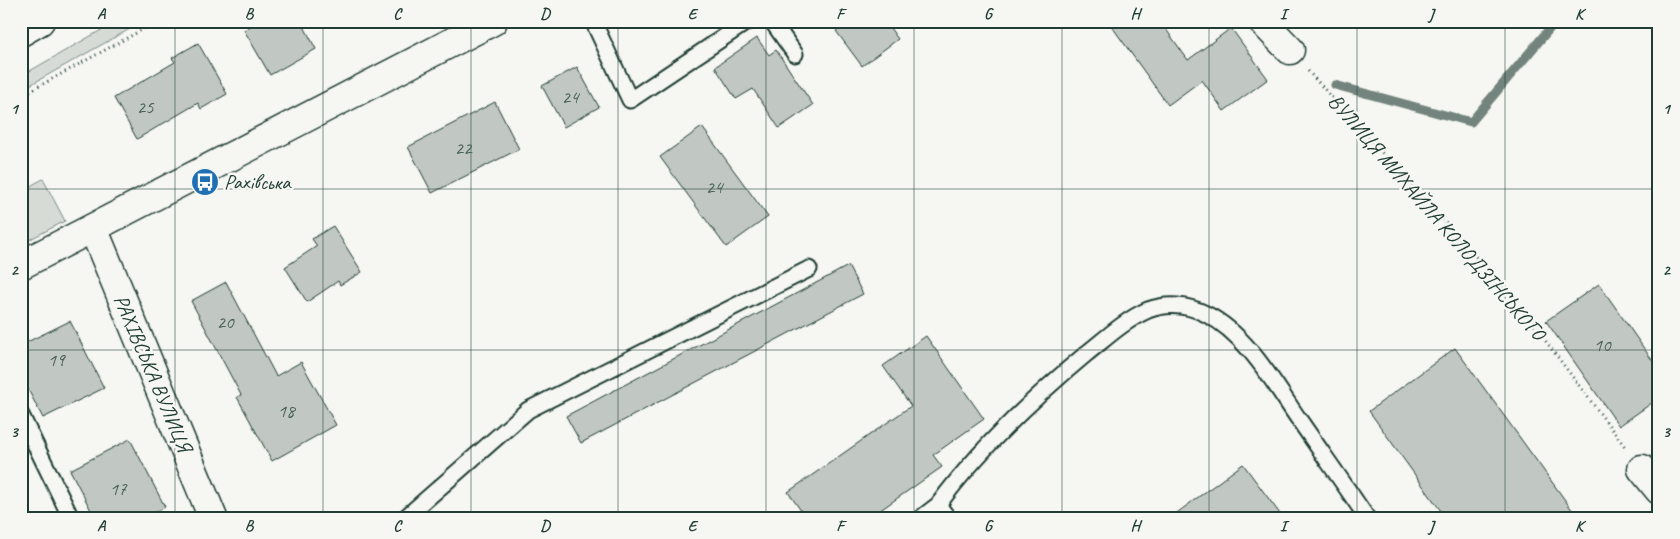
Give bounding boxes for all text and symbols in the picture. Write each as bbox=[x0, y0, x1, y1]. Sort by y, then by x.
text: A bbox=[97, 4, 107, 24]
text: B bbox=[245, 4, 255, 24]
text: C bbox=[393, 4, 403, 24]
text: D bbox=[540, 4, 551, 24]
text: E bbox=[688, 4, 699, 24]
text: F bbox=[836, 4, 847, 24]
text: G bbox=[984, 4, 994, 24]
text: H bbox=[1130, 4, 1142, 24]
text: I bbox=[1280, 4, 1290, 24]
text: J bbox=[1427, 4, 1436, 24]
text: K bbox=[1575, 4, 1587, 24]
house number: 24 bbox=[561, 85, 581, 109]
street label: ВУЛИЦЯ МИХАЙЛА КОЛОДЗІНСЬКОГО bbox=[1323, 88, 1553, 348]
house number: 25 bbox=[136, 95, 155, 119]
text: 1 bbox=[10, 99, 19, 119]
text: 1 bbox=[1662, 99, 1671, 119]
house number: 22 bbox=[454, 136, 473, 160]
bus stop icon: Рахівська bbox=[190, 167, 220, 197]
place label: Рахівська bbox=[224, 169, 292, 195]
house number: 24 bbox=[705, 175, 725, 199]
text: 2 bbox=[10, 260, 19, 280]
text: 2 bbox=[1662, 260, 1671, 280]
street label: РАХІВСЬКА ВУЛИЦЯ bbox=[108, 291, 199, 459]
house number: 20 bbox=[216, 310, 235, 334]
house number: 10 bbox=[1593, 333, 1612, 357]
house number: 19 bbox=[47, 348, 66, 372]
house number: 18 bbox=[277, 399, 297, 423]
text: 3 bbox=[10, 422, 19, 442]
text: 3 bbox=[1662, 422, 1671, 442]
house number: 17 bbox=[109, 477, 128, 501]
text: A bbox=[97, 516, 107, 536]
text: B bbox=[245, 516, 255, 536]
text: C bbox=[393, 516, 403, 536]
text: D bbox=[540, 516, 551, 536]
text: E bbox=[688, 516, 699, 536]
text: F bbox=[836, 516, 847, 536]
text: G bbox=[984, 516, 994, 536]
text: H bbox=[1130, 516, 1142, 536]
text: I bbox=[1280, 516, 1290, 536]
text: J bbox=[1427, 516, 1436, 536]
text: K bbox=[1575, 516, 1587, 536]

